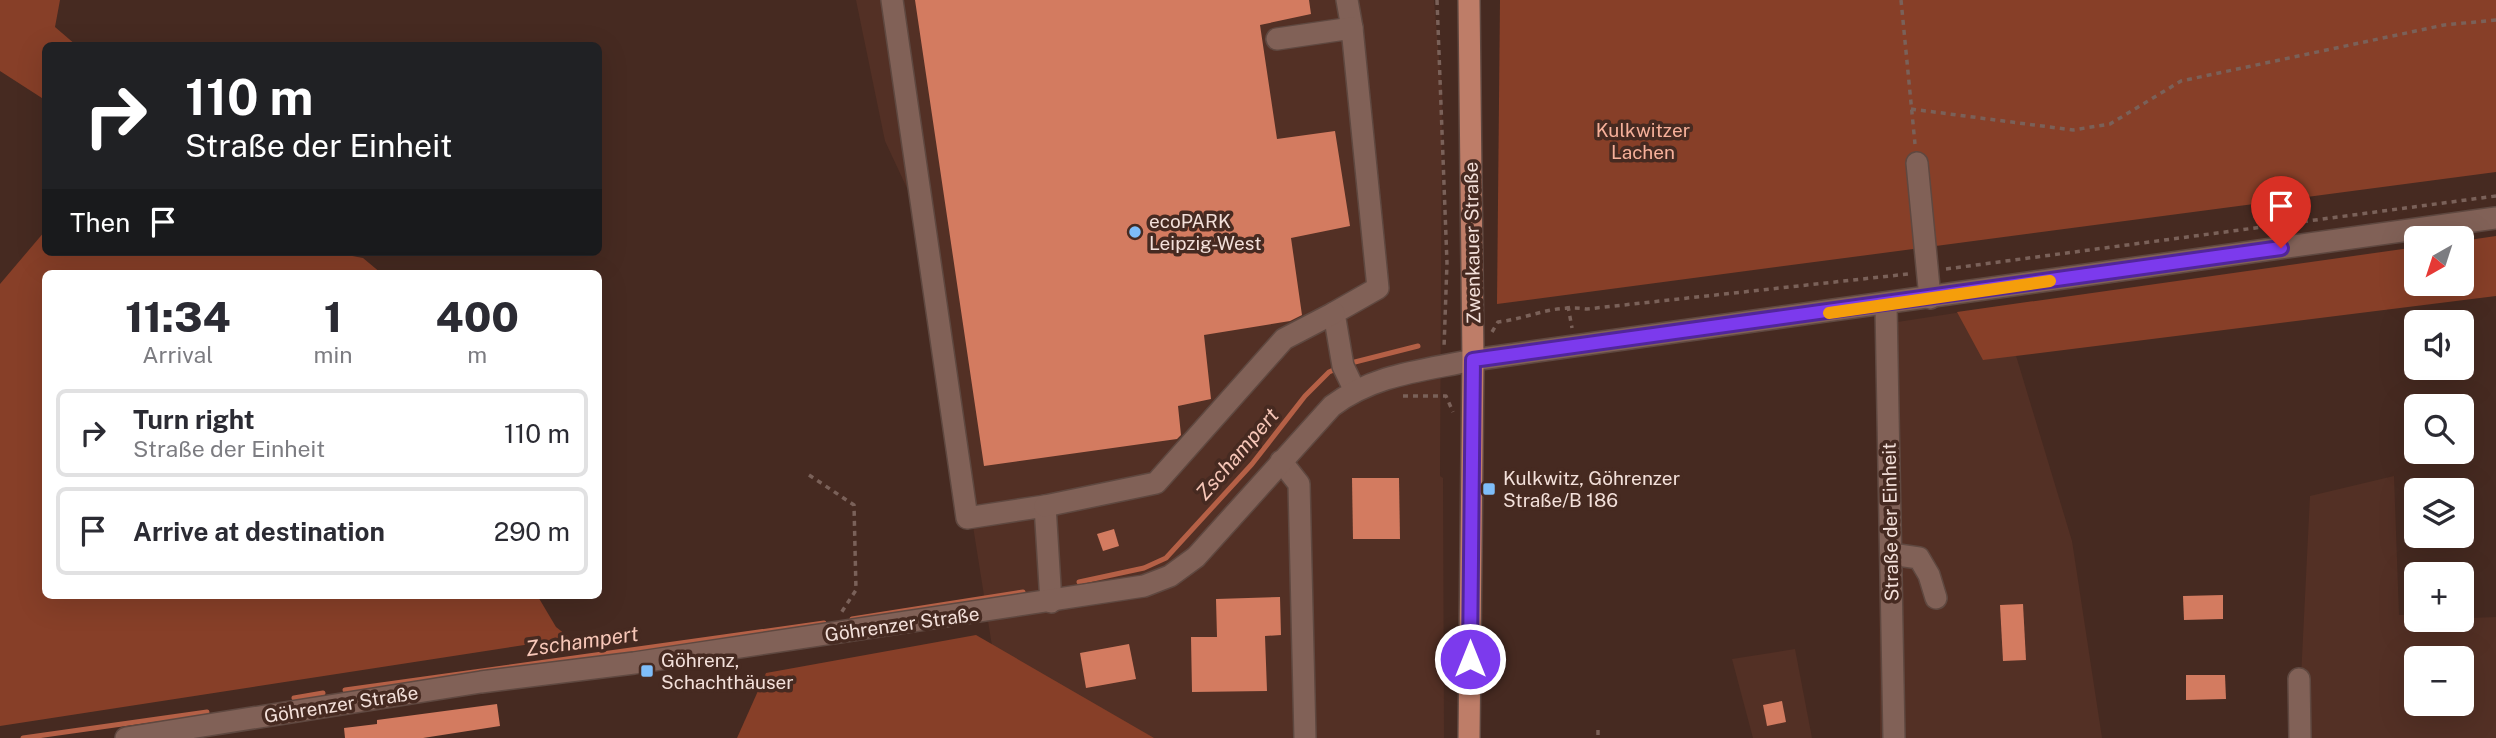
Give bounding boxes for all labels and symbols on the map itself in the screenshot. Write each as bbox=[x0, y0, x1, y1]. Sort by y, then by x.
park label: Kulkwitzer Lachen bbox=[1596, 119, 1690, 163]
street label: Zwenkauer Straße bbox=[1460, 162, 1484, 324]
pin bbox=[2251, 176, 2311, 248]
place label: ecoPARK Leipzig-West bbox=[1149, 210, 1262, 254]
marker: ecoPARK Leipzig-West bbox=[1127, 224, 1143, 240]
north arrow bbox=[2404, 226, 2474, 296]
water label: Zschampert bbox=[1190, 403, 1284, 505]
street label: Straße der Einheit bbox=[1878, 442, 1902, 602]
place label: Kulkwitz, Göhrenzer Straße/B 186 bbox=[1503, 467, 1680, 511]
marker: Kulkwitz, Göhrenzer Straße/B 186 bbox=[1481, 481, 1497, 497]
street label: Göhrenzer Straße bbox=[823, 602, 981, 646]
water label: Zschampert bbox=[524, 621, 640, 661]
position arrow bbox=[1433, 622, 1507, 696]
place label: Göhrenz, Schachthäuser bbox=[661, 649, 794, 693]
marker: Göhrenz, Schachthäuser bbox=[639, 663, 655, 679]
street label: Göhrenzer Straße bbox=[262, 681, 420, 727]

